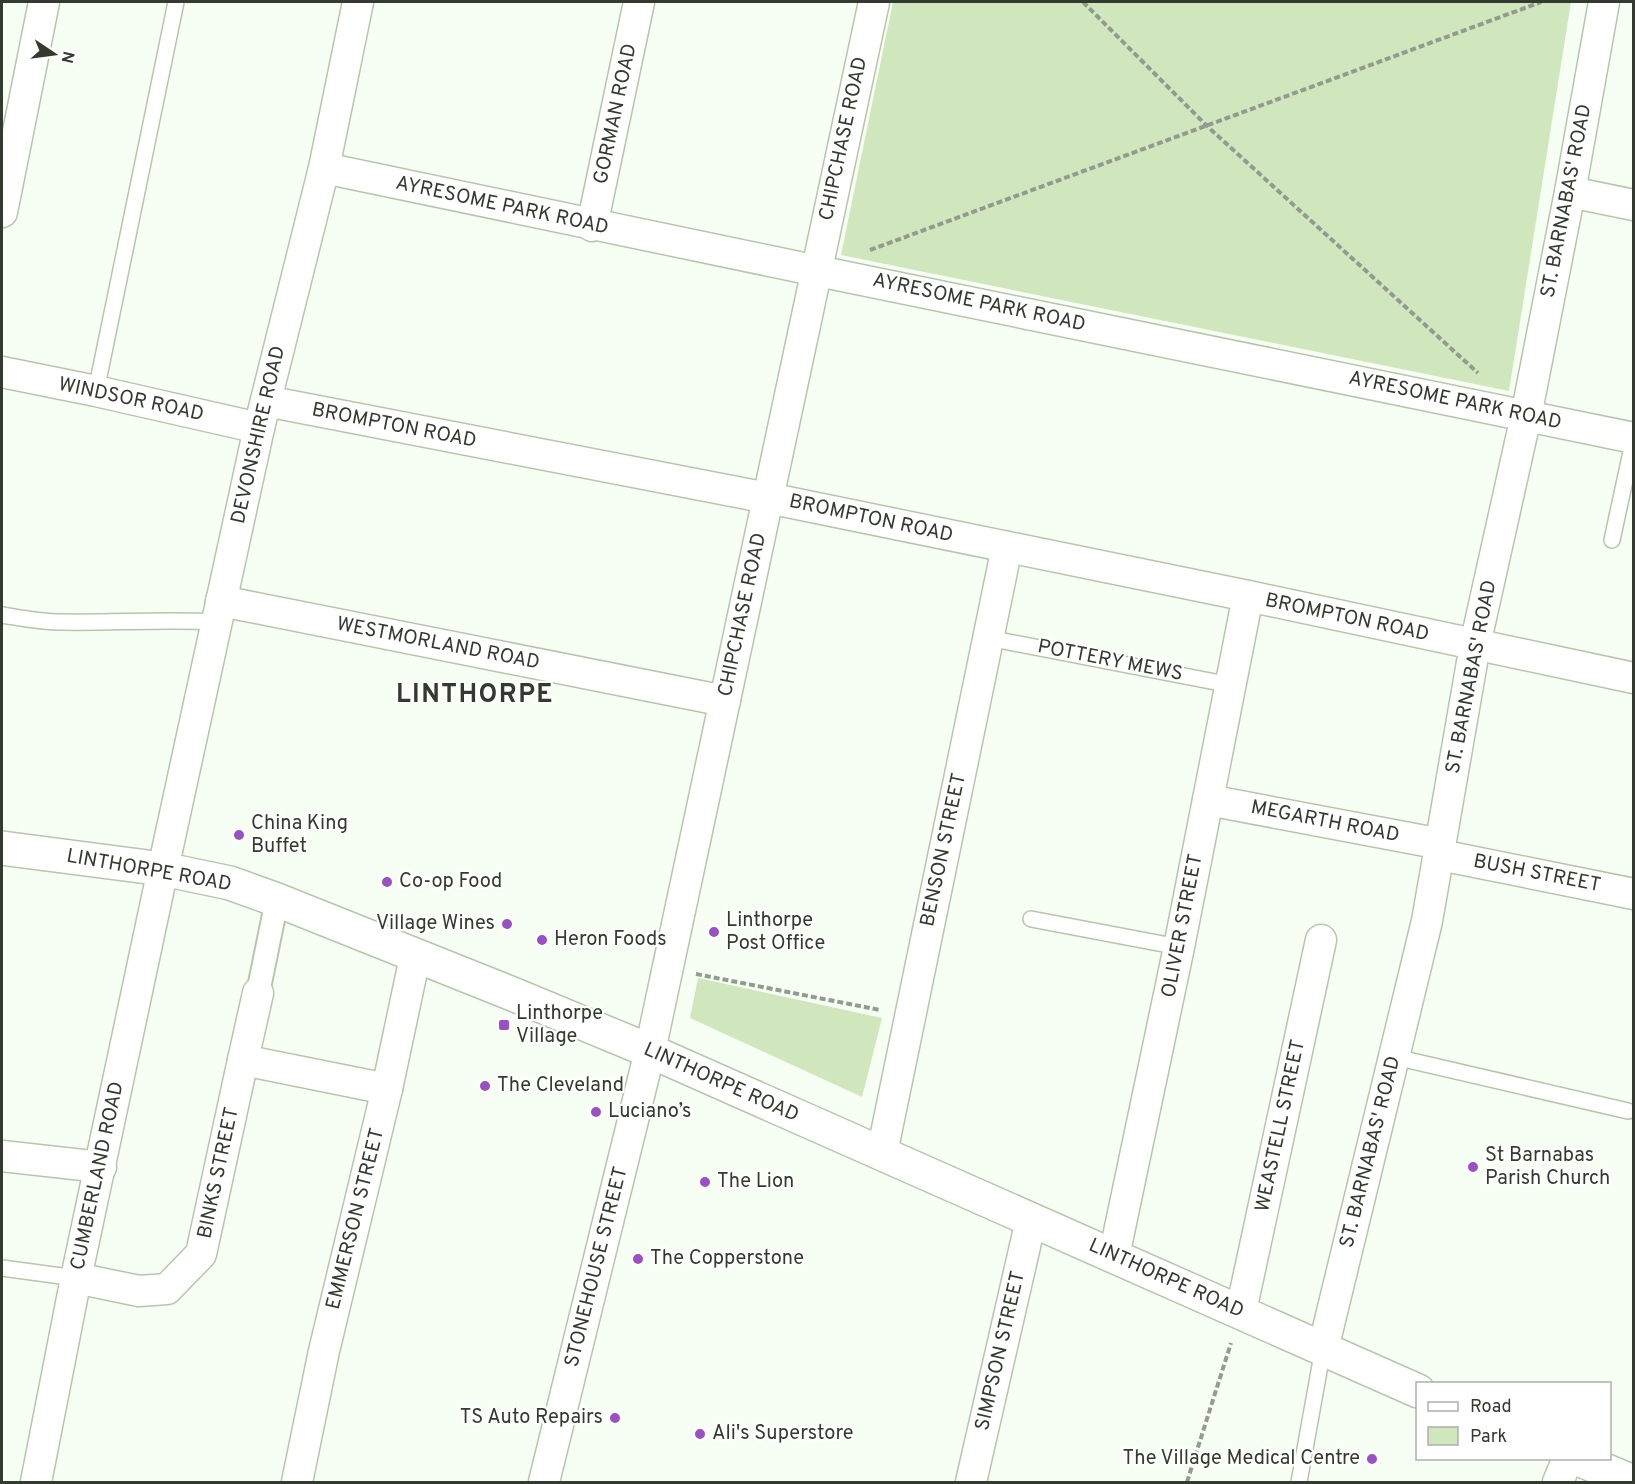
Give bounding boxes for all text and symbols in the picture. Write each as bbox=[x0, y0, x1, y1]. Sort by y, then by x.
north arrow bbox=[24, 24, 84, 84]
street label: GORMAN ROAD bbox=[588, 41, 644, 187]
text: N bbox=[56, 49, 78, 65]
street label: CHIPCHASE ROAD bbox=[814, 55, 874, 223]
street label: ST. BARNABAS' ROAD bbox=[1535, 102, 1599, 300]
street label: AYRESOME PARK ROAD bbox=[393, 171, 611, 241]
street label: AYRESOME PARK ROAD bbox=[870, 268, 1088, 338]
street label: DEVONSHIRE ROAD bbox=[226, 343, 292, 527]
street label: AYRESOME PARK ROAD bbox=[1346, 366, 1564, 436]
street label: WINDSOR ROAD bbox=[56, 372, 206, 428]
street label: BROMPTON ROAD bbox=[309, 397, 479, 455]
street label: BROMPTON ROAD bbox=[787, 489, 955, 549]
street label: CHIPCHASE ROAD bbox=[713, 531, 773, 699]
street label: ST. BARNABAS' ROAD bbox=[1440, 578, 1504, 776]
street label: BROMPTON ROAD bbox=[1263, 588, 1431, 648]
street label: WESTMORLAND ROAD bbox=[334, 612, 542, 676]
street label: POTTERY MEWS bbox=[1035, 634, 1185, 688]
district label: LINTHORPE bbox=[396, 679, 554, 712]
street label: BENSON STREET bbox=[915, 771, 973, 929]
street label: MEGARTH ROAD bbox=[1248, 795, 1402, 849]
place label: China King Buffet bbox=[251, 811, 348, 860]
marker: China King Buffet bbox=[232, 828, 246, 842]
street label: LINTHORPE ROAD bbox=[64, 844, 234, 898]
street label: BUSH STREET bbox=[1471, 849, 1603, 899]
street label: OLIVER STREET bbox=[1156, 852, 1210, 1000]
place label: Co-op Food bbox=[399, 869, 502, 895]
marker: Co-op Food bbox=[380, 875, 394, 889]
place label: Linthorpe Post Office bbox=[726, 908, 825, 957]
place label: Village Wines bbox=[376, 911, 495, 937]
marker: Village Wines bbox=[500, 917, 514, 931]
marker: Linthorpe Post Office bbox=[707, 925, 721, 939]
place label: Heron Foods bbox=[554, 927, 667, 953]
marker: Heron Foods bbox=[535, 933, 549, 947]
place label: Linthorpe Village bbox=[516, 1001, 603, 1050]
marker: Linthorpe Village bbox=[497, 1018, 511, 1032]
street label: LINTHORPE ROAD bbox=[639, 1037, 803, 1129]
street label: WEASTELL STREET bbox=[1250, 1037, 1312, 1215]
street label: ST. BARNABAS' ROAD bbox=[1335, 1053, 1407, 1251]
place label: The Cleveland bbox=[497, 1073, 624, 1099]
street label: CUMBERLAND ROAD bbox=[65, 1079, 131, 1273]
marker: The Cleveland bbox=[478, 1079, 492, 1093]
place label: Luciano’s bbox=[608, 1099, 692, 1125]
street label: BINKS STREET bbox=[192, 1105, 246, 1241]
marker: Luciano’s bbox=[589, 1105, 603, 1119]
street label: EMMERSON STREET bbox=[321, 1126, 391, 1312]
place label: St Barnabas Parish Church bbox=[1485, 1143, 1610, 1192]
marker: St Barnabas Parish Church bbox=[1466, 1160, 1480, 1174]
street label: STONEHOUSE STREET bbox=[560, 1164, 634, 1370]
place label: The Lion bbox=[717, 1169, 794, 1195]
marker: The Lion bbox=[698, 1175, 712, 1189]
street label: LINTHORPE ROAD bbox=[1084, 1233, 1248, 1325]
place label: The Copperstone bbox=[650, 1246, 804, 1272]
marker: The Copperstone bbox=[631, 1252, 645, 1266]
street label: SIMPSON STREET bbox=[970, 1269, 1032, 1433]
legend bbox=[1416, 1382, 1611, 1460]
text: Road bbox=[1470, 1396, 1512, 1419]
place label: TS Auto Repairs bbox=[460, 1405, 603, 1431]
marker: TS Auto Repairs bbox=[608, 1411, 622, 1425]
place label: Ali's Superstore bbox=[712, 1421, 853, 1447]
text: Park bbox=[1470, 1426, 1507, 1449]
marker: Ali's Superstore bbox=[693, 1427, 707, 1441]
place label: The Village Medical Centre bbox=[1123, 1446, 1360, 1472]
marker: The Village Medical Centre bbox=[1365, 1452, 1379, 1466]

